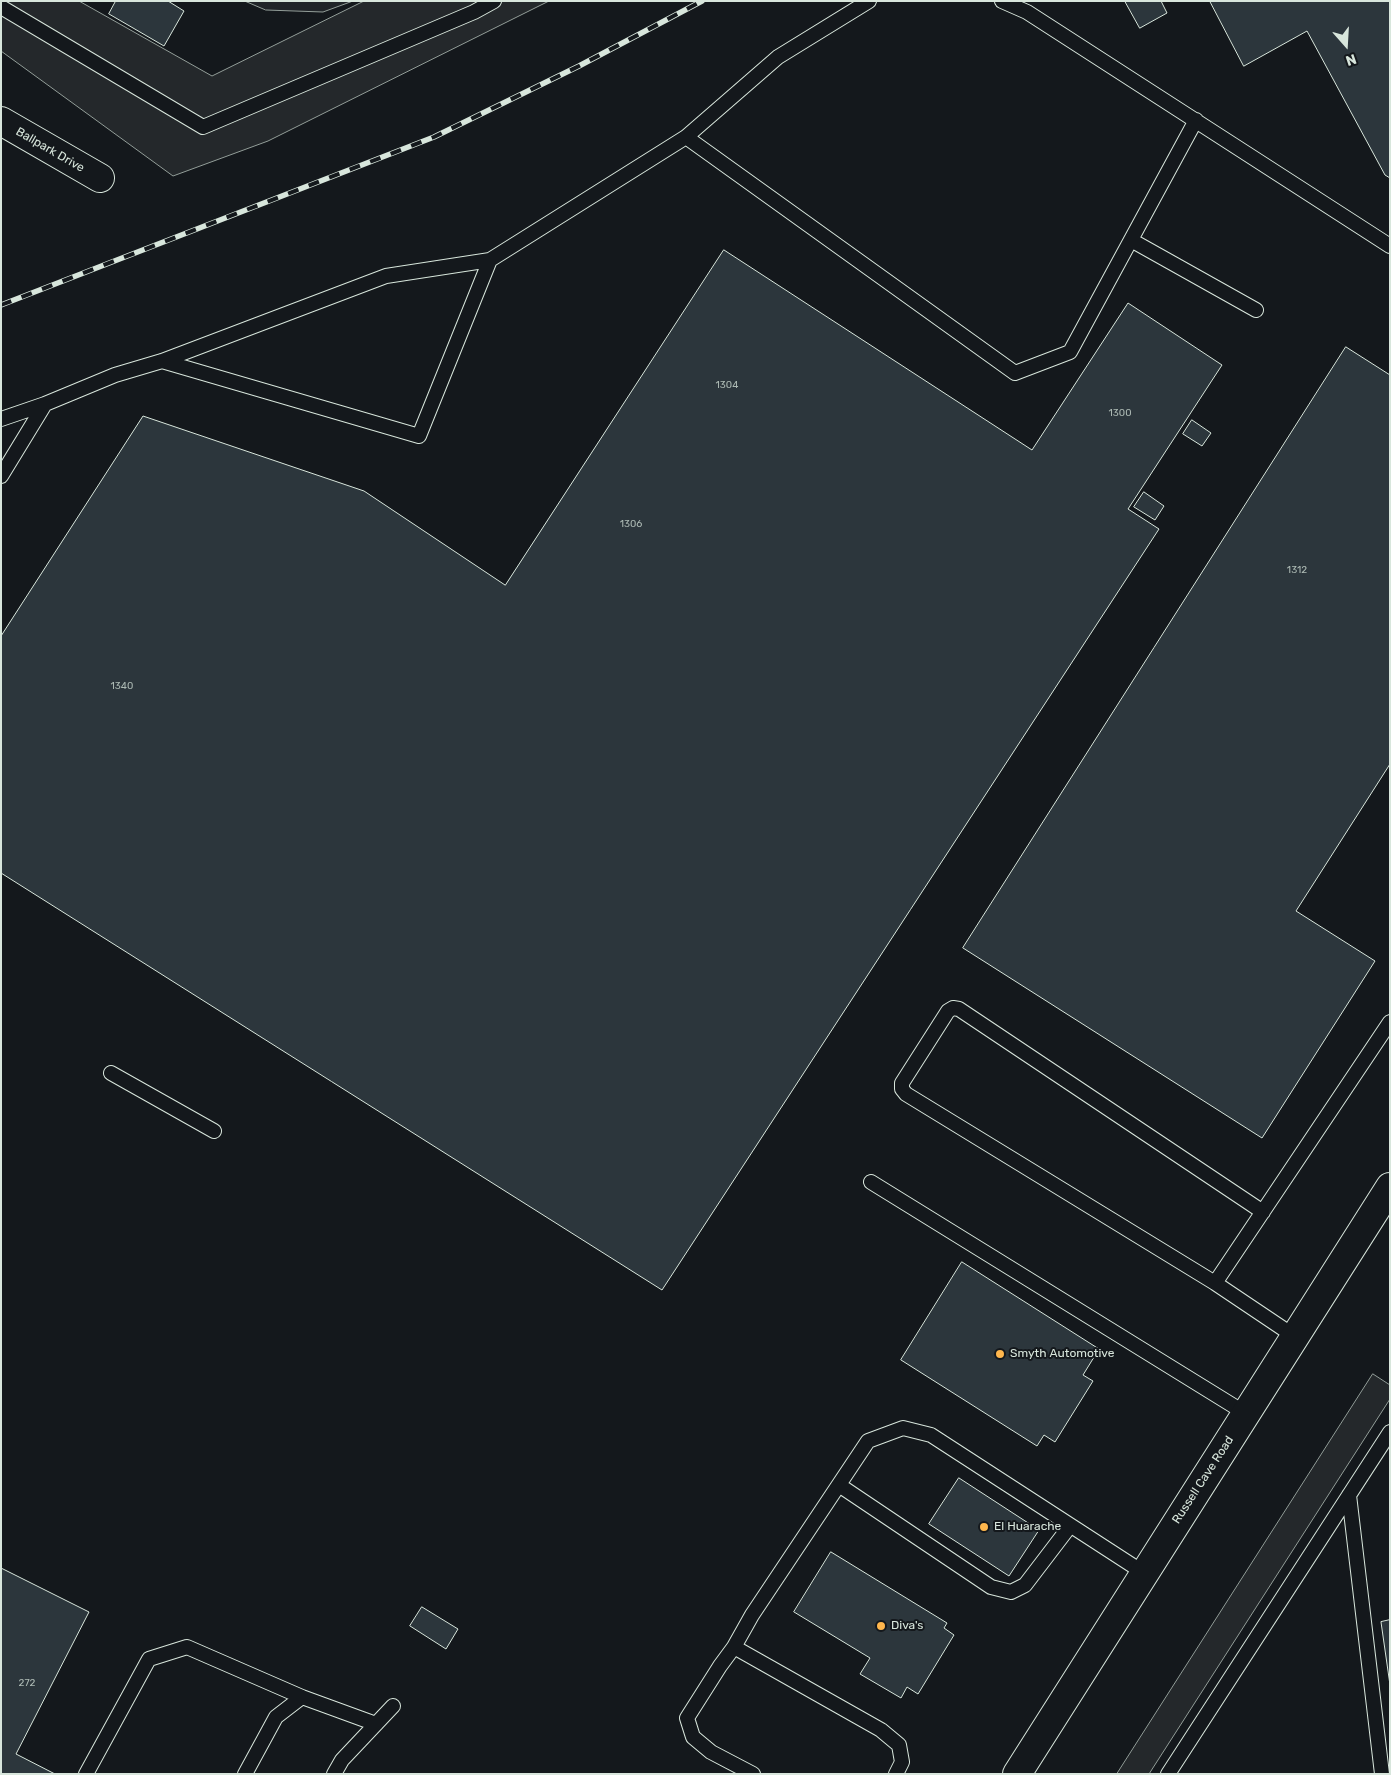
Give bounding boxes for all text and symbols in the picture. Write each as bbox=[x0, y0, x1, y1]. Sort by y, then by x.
north arrow bbox=[1321, 20, 1371, 70]
text: N bbox=[1344, 50, 1359, 69]
street label: Ballpark Drive bbox=[13, 125, 87, 175]
house number: 1304 bbox=[716, 379, 738, 391]
house number: 1300 bbox=[1109, 407, 1131, 419]
house number: 1306 bbox=[620, 518, 642, 530]
house number: 1312 bbox=[1287, 564, 1307, 576]
house number: 1340 bbox=[111, 680, 133, 692]
place label: Smyth Automotive bbox=[1010, 1347, 1115, 1361]
marker: Smyth Automotive bbox=[994, 1348, 1006, 1360]
street label: Russell Cave Road bbox=[1169, 1433, 1237, 1527]
place label: El Huarache bbox=[994, 1520, 1061, 1534]
marker: El Huarache bbox=[978, 1521, 990, 1533]
place label: Diva's bbox=[891, 1619, 923, 1633]
marker: Diva's bbox=[875, 1620, 887, 1632]
house number: 272 bbox=[19, 1677, 35, 1689]

